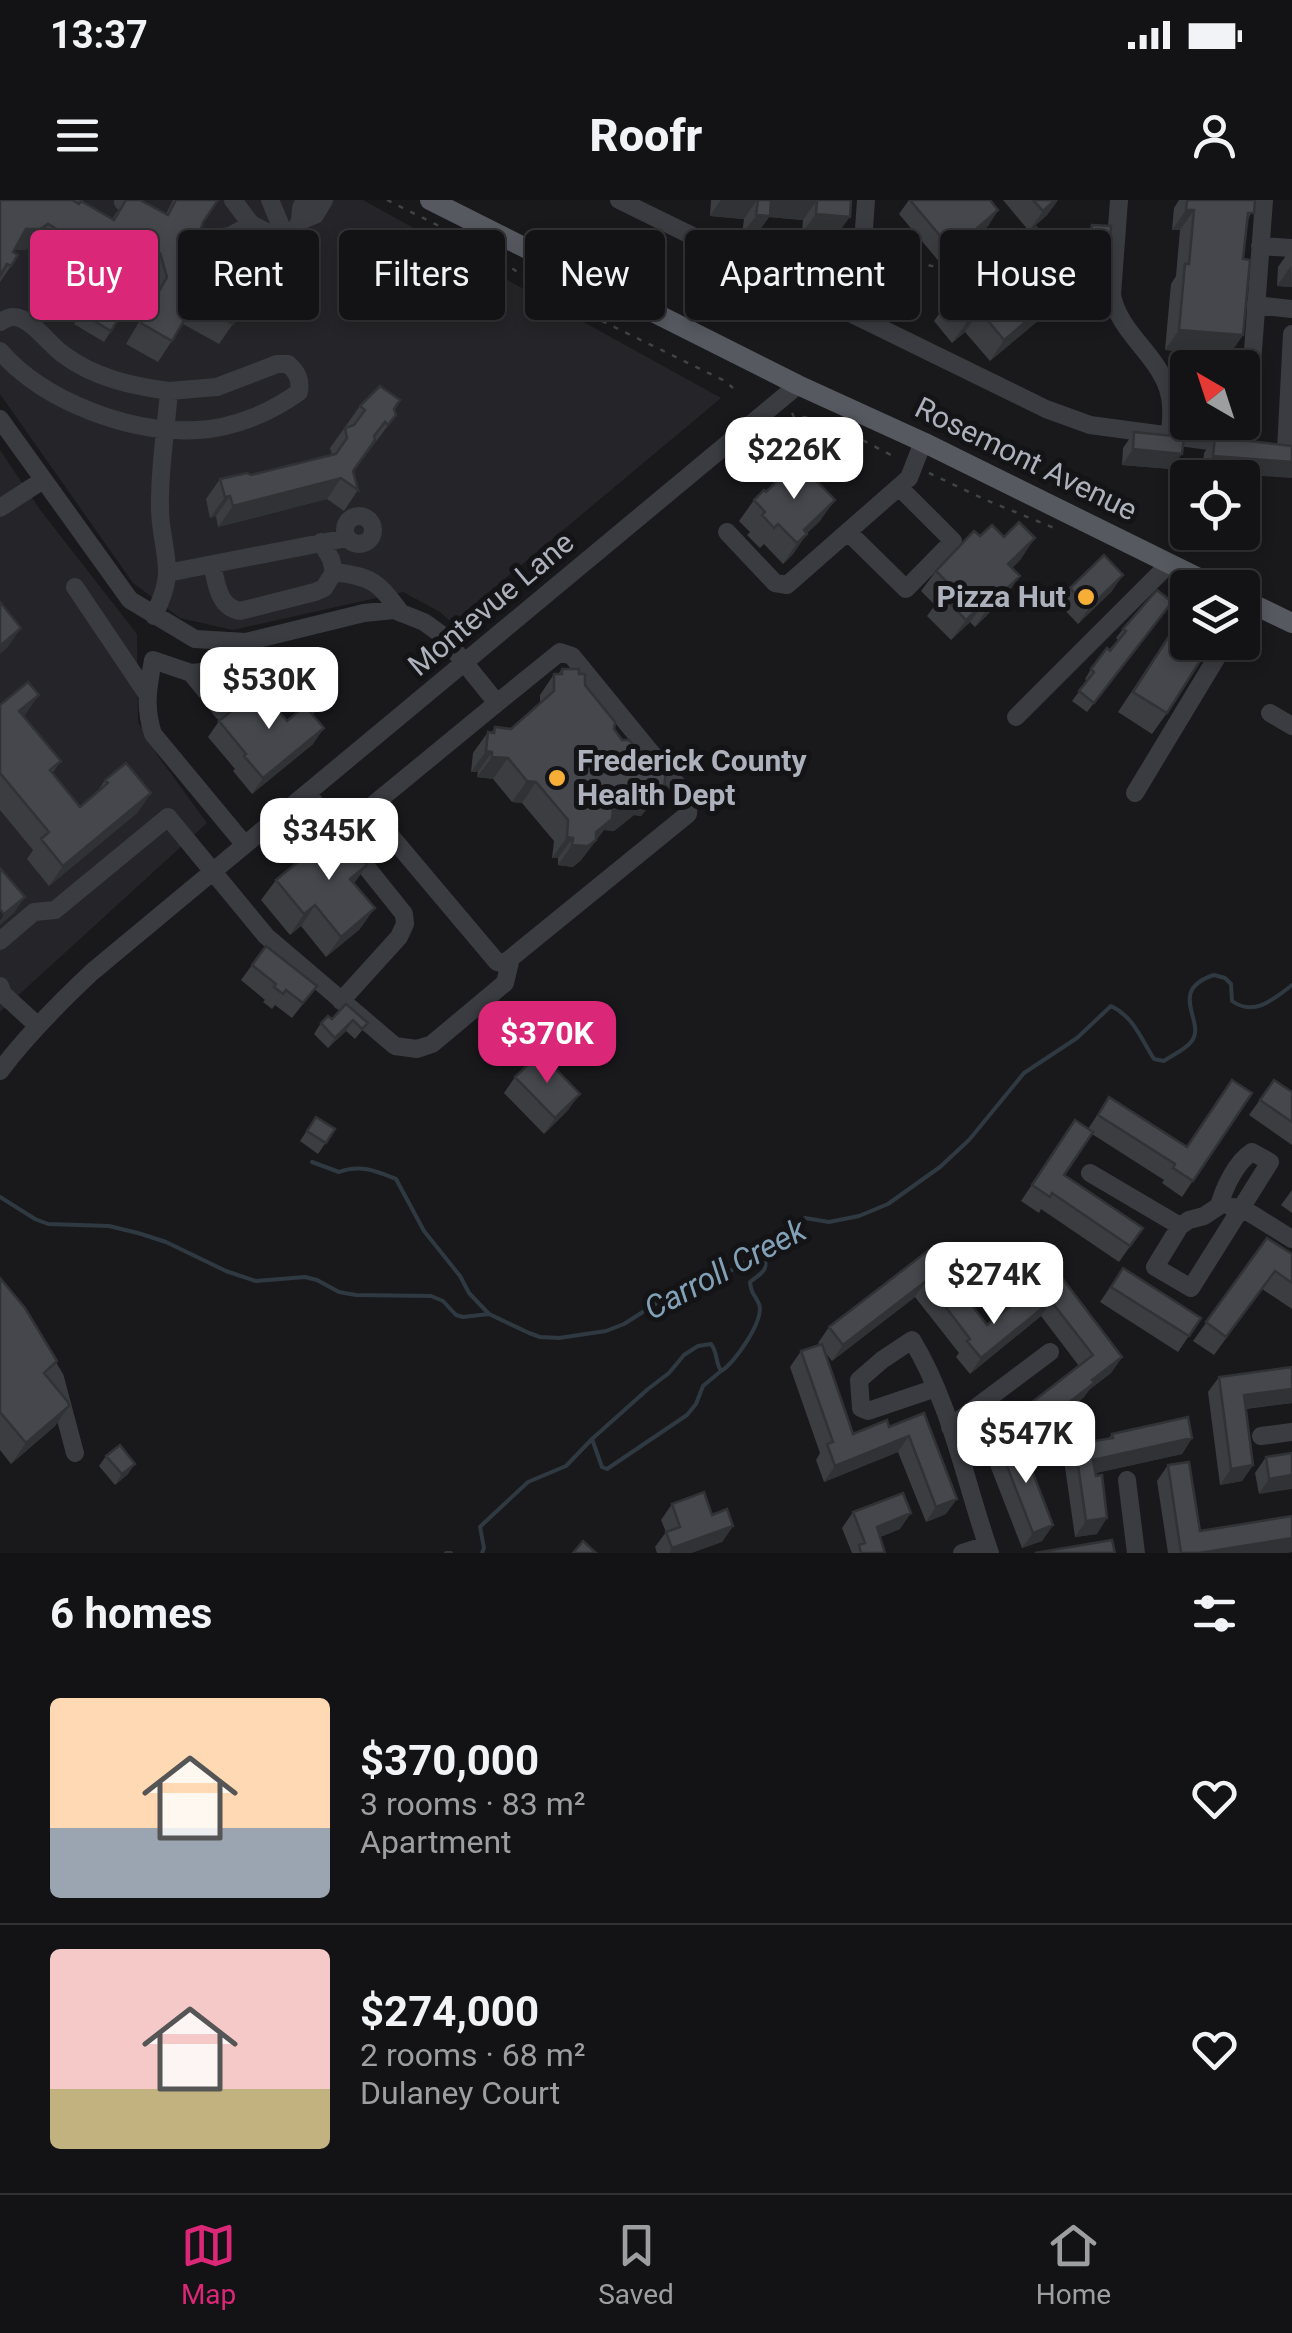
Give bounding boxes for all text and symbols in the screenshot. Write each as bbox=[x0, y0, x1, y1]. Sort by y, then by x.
text: 13:37 bbox=[50, 13, 148, 57]
icon: menu bbox=[50, 108, 105, 163]
icon: person bbox=[1187, 108, 1242, 163]
text: Roofr bbox=[590, 109, 702, 162]
chip: Buy bbox=[30, 230, 158, 320]
chip: Rent bbox=[178, 230, 319, 320]
chip: Filters bbox=[339, 230, 505, 320]
chip: New bbox=[525, 230, 665, 320]
chip: Apartment bbox=[685, 230, 920, 320]
chip: House bbox=[940, 230, 1111, 320]
north arrow bbox=[1170, 350, 1260, 440]
map controls bbox=[1170, 350, 1260, 660]
street label: Rosemont Avenue bbox=[910, 390, 1143, 527]
pin: $226K bbox=[724, 417, 864, 502]
text: $226K bbox=[747, 430, 841, 468]
button: locate bbox=[1170, 460, 1260, 550]
street label: Montevue Lane bbox=[401, 524, 580, 683]
button: layers bbox=[1170, 570, 1260, 660]
place label: Pizza Hut bbox=[937, 579, 1066, 614]
marker: Pizza Hut bbox=[1075, 586, 1097, 608]
pin: $530K bbox=[199, 647, 339, 732]
text: $530K bbox=[222, 660, 316, 698]
place label: Frederick County Health Dept bbox=[577, 743, 807, 812]
marker: Frederick County Health Dept bbox=[546, 767, 568, 789]
pin: $345K bbox=[259, 798, 399, 883]
text: $345K bbox=[282, 811, 376, 849]
pin: $370K bbox=[477, 1001, 617, 1086]
text: $370K bbox=[500, 1014, 594, 1052]
water label: Carroll Creek bbox=[638, 1210, 813, 1327]
pin: $274K bbox=[924, 1242, 1064, 1327]
text: $274K bbox=[947, 1255, 1041, 1293]
pin: $547K bbox=[956, 1401, 1096, 1486]
text: $547K bbox=[979, 1414, 1073, 1452]
icon: filters bbox=[1187, 1586, 1242, 1641]
text: 6 homes bbox=[50, 1589, 212, 1638]
text: $370,000 bbox=[360, 1736, 539, 1785]
icon: home bbox=[130, 1738, 250, 1858]
icon: heart bbox=[1187, 1771, 1242, 1826]
text: 3 rooms · 83 m² bbox=[360, 1785, 585, 1823]
text: Apartment bbox=[360, 1823, 512, 1861]
text: $274,000 bbox=[360, 1987, 539, 2036]
icon: home bbox=[130, 1989, 250, 2109]
icon: heart bbox=[1187, 2022, 1242, 2077]
text: 2 rooms · 68 m² bbox=[360, 2036, 585, 2074]
text: Dulaney Court bbox=[360, 2074, 560, 2112]
tab: Map bbox=[181, 2218, 236, 2311]
tab: Saved bbox=[598, 2218, 674, 2311]
tab: Home bbox=[1036, 2218, 1111, 2311]

